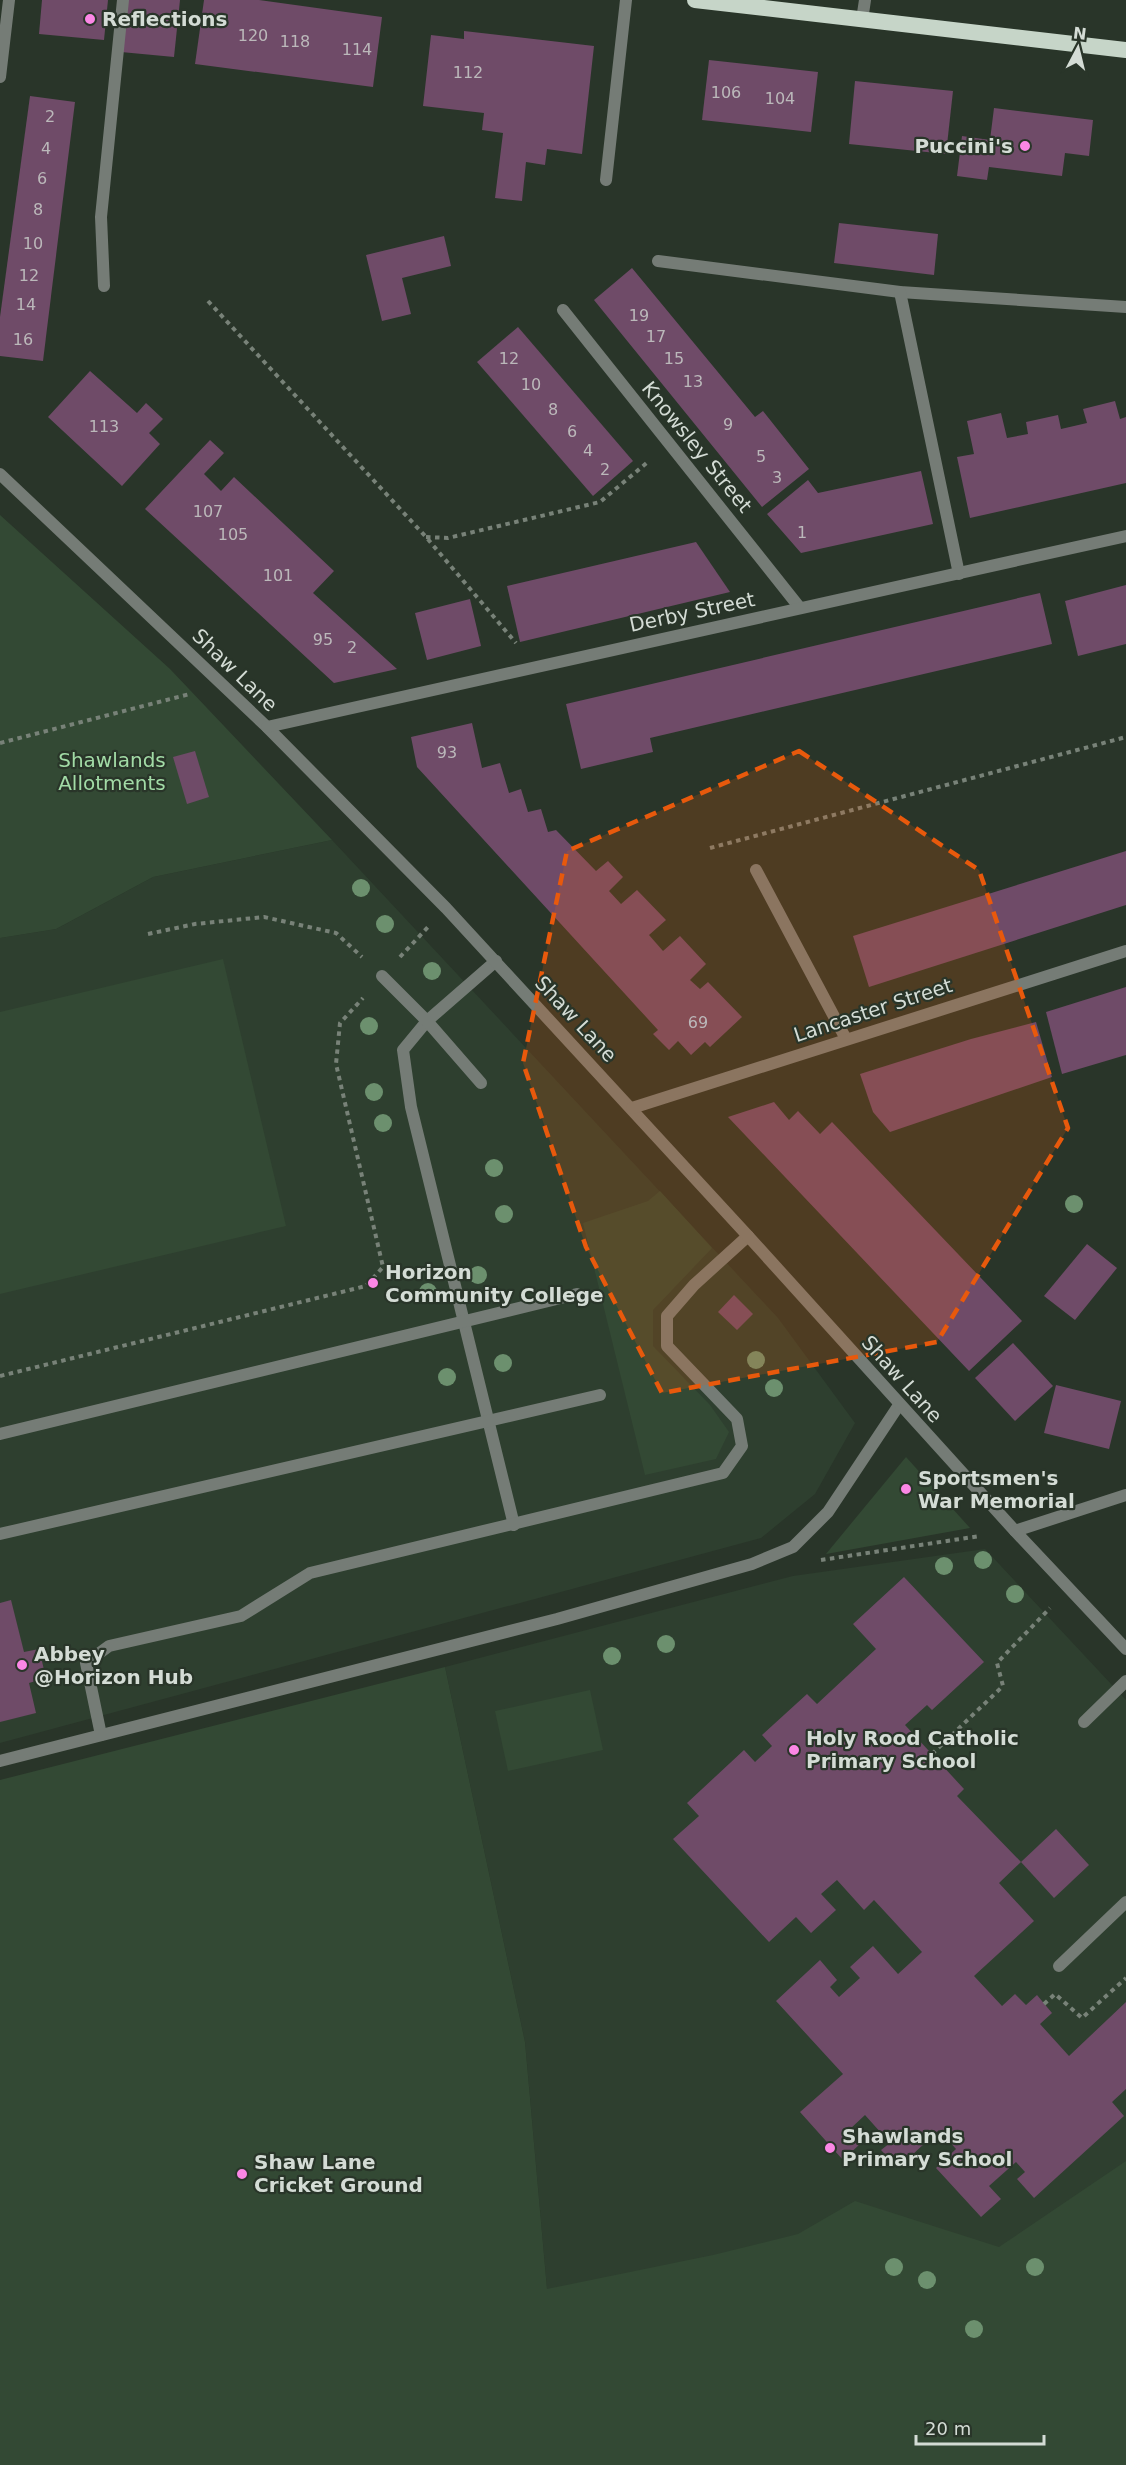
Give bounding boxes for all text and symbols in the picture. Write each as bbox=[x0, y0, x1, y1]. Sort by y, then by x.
place label: Reflections bbox=[102, 7, 228, 31]
marker: Reflections bbox=[83, 12, 97, 26]
north arrow bbox=[1048, 18, 1108, 78]
text: N bbox=[1072, 23, 1088, 44]
house number: 120 bbox=[238, 26, 268, 45]
house number: 118 bbox=[280, 32, 310, 51]
house number: 114 bbox=[342, 40, 372, 59]
house number: 112 bbox=[453, 63, 483, 82]
house number: 106 bbox=[711, 83, 741, 102]
house number: 104 bbox=[765, 89, 795, 108]
house number: 2 bbox=[45, 107, 55, 126]
place label: Puccini's bbox=[914, 134, 1013, 158]
house number: 4 bbox=[41, 139, 51, 158]
marker: Puccini's bbox=[1018, 139, 1032, 153]
house number: 6 bbox=[37, 169, 47, 188]
house number: 8 bbox=[33, 200, 43, 219]
house number: 10 bbox=[23, 234, 43, 253]
house number: 12 bbox=[19, 266, 39, 285]
house number: 14 bbox=[16, 295, 36, 314]
house number: 19 bbox=[629, 306, 649, 325]
house number: 17 bbox=[646, 327, 666, 346]
house number: 16 bbox=[13, 330, 33, 349]
house number: 12 bbox=[499, 349, 519, 368]
house number: 15 bbox=[664, 349, 684, 368]
house number: 13 bbox=[683, 372, 703, 391]
house number: 10 bbox=[521, 375, 541, 394]
street label: Knowsley Street bbox=[637, 377, 757, 517]
house number: 8 bbox=[548, 400, 558, 419]
house number: 9 bbox=[723, 415, 733, 434]
house number: 113 bbox=[89, 417, 119, 436]
house number: 6 bbox=[567, 422, 577, 441]
house number: 4 bbox=[583, 441, 593, 460]
house number: 5 bbox=[756, 447, 766, 466]
house number: 2 bbox=[600, 460, 610, 479]
house number: 3 bbox=[772, 468, 782, 487]
house number: 107 bbox=[193, 502, 223, 521]
house number: 1 bbox=[797, 523, 807, 542]
house number: 105 bbox=[218, 525, 248, 544]
house number: 101 bbox=[263, 566, 293, 585]
street label: Derby Street bbox=[627, 587, 757, 637]
street label: Shaw Lane bbox=[188, 624, 282, 716]
house number: 95 bbox=[313, 630, 333, 649]
house number: 2 bbox=[347, 638, 357, 657]
house number: 93 bbox=[437, 743, 457, 762]
park label: Shawlands Allotments bbox=[58, 748, 166, 795]
street label: Shaw Lane bbox=[530, 971, 622, 1067]
street label: Lancaster Street bbox=[791, 973, 955, 1047]
house number: 69 bbox=[688, 1013, 708, 1032]
place label: Horizon Community College bbox=[385, 1260, 604, 1307]
marker: Horizon Community College bbox=[366, 1276, 380, 1290]
street label: Shaw Lane bbox=[857, 1331, 947, 1427]
place label: Sportsmen's War Memorial bbox=[918, 1466, 1075, 1513]
marker: Sportsmen's War Memorial bbox=[899, 1482, 913, 1496]
place label: Abbey @Horizon Hub bbox=[34, 1642, 193, 1689]
marker: Abbey @Horizon Hub bbox=[15, 1658, 29, 1672]
place label: Holy Rood Catholic Primary School bbox=[806, 1726, 1019, 1773]
marker: Holy Rood Catholic Primary School bbox=[787, 1743, 801, 1757]
place label: Shawlands Primary School bbox=[842, 2124, 1012, 2171]
marker: Shawlands Primary School bbox=[823, 2141, 837, 2155]
place label: Shaw Lane Cricket Ground bbox=[254, 2150, 423, 2197]
marker: Shaw Lane Cricket Ground bbox=[235, 2167, 249, 2181]
scale bar bbox=[916, 2408, 1044, 2446]
text: 20 m bbox=[925, 2418, 971, 2439]

